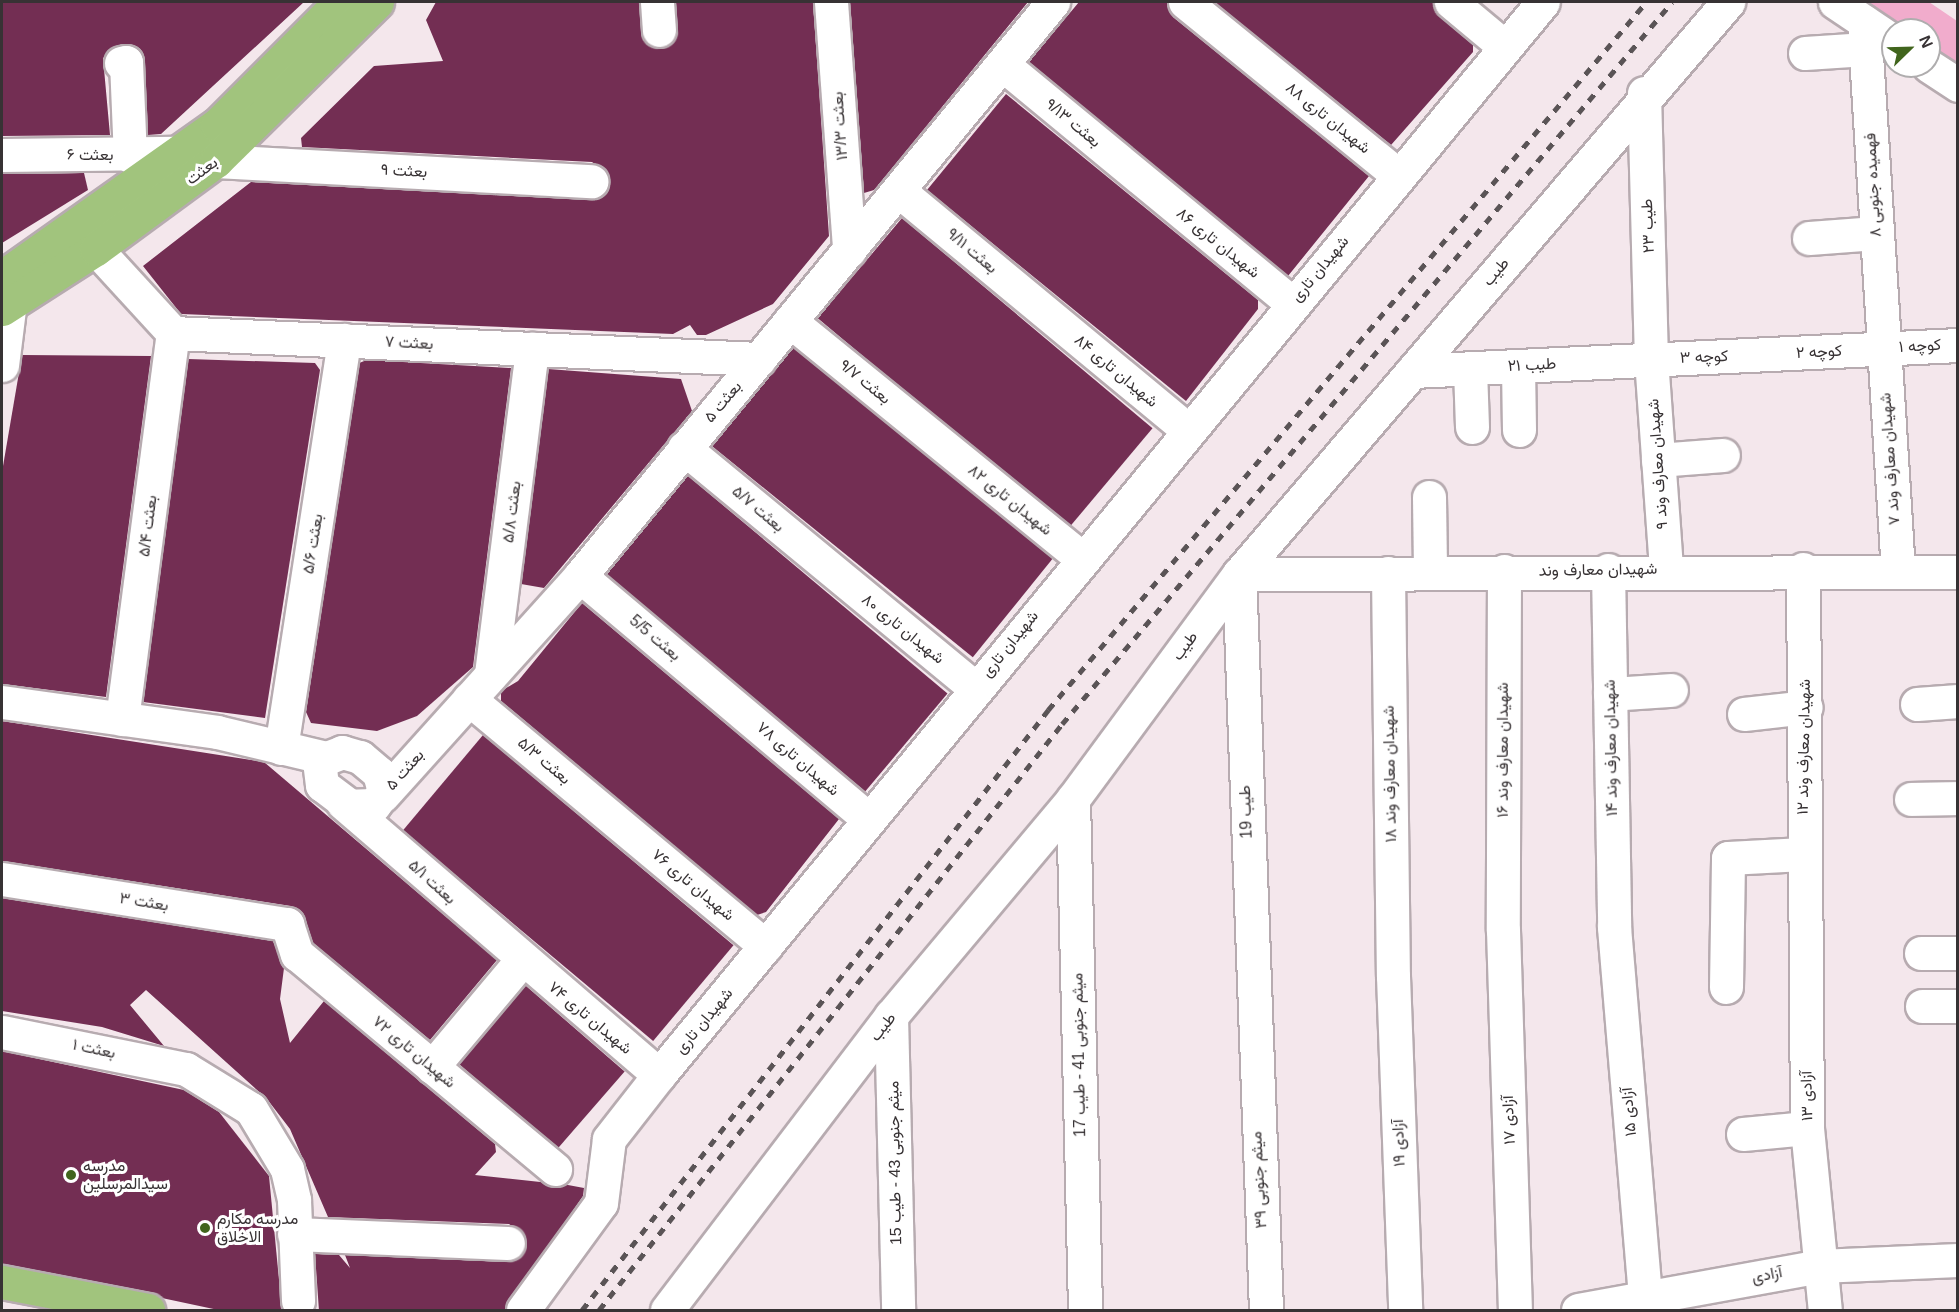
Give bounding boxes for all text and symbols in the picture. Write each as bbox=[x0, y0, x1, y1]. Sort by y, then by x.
north arrow bbox=[1881, 18, 1941, 78]
text: N bbox=[1916, 33, 1936, 50]
street label: شهیدان تاری ۸۸ bbox=[1282, 78, 1374, 158]
street label: بعثت ۱۳/۳ bbox=[828, 91, 852, 161]
street label: بعثت ۹/۱۳ bbox=[1041, 94, 1105, 152]
street label: فهمیده جنوبی ۸ bbox=[1861, 132, 1885, 238]
street label: بعثت ۶ bbox=[67, 145, 113, 165]
street label: بعثت bbox=[182, 153, 222, 189]
street label: بعثت ۹ bbox=[380, 160, 428, 182]
street label: طیب ۲۳ bbox=[1637, 198, 1659, 254]
street label: شهیدان تاری ۸۶ bbox=[1172, 204, 1264, 282]
street label: بعثت ۹/۱۱ bbox=[943, 224, 1001, 278]
street label: شهیدان تاری bbox=[1287, 232, 1353, 306]
street label: طیب bbox=[1479, 254, 1513, 290]
street label: شهیدان تاری ۸۴ bbox=[1070, 330, 1162, 412]
street label: بعثت ۷ bbox=[384, 332, 434, 354]
street label: کوچه ۱ bbox=[1898, 335, 1942, 357]
street label: کوچه ۲ bbox=[1796, 341, 1842, 363]
street label: کوچه ۳ bbox=[1680, 347, 1728, 367]
street label: طیب ۲‍۱ bbox=[1507, 354, 1557, 376]
street label: بعثت ۹/۷ bbox=[835, 356, 895, 408]
street label: بعثت ۵ bbox=[700, 377, 746, 427]
street label: شهیدان معارف وند ۷ bbox=[1876, 392, 1904, 526]
street label: شهیدان معارف وند ۹ bbox=[1644, 398, 1672, 530]
street label: شهیدان تاری ۸۲ bbox=[964, 460, 1056, 540]
street label: بعثت ۵/۸ bbox=[499, 480, 525, 544]
street label: بعثت ۵/۷ bbox=[728, 482, 788, 536]
street label: بعثت ۵/۴ bbox=[135, 494, 161, 558]
street label: بعثت ۵/۶ bbox=[299, 513, 327, 575]
street label: شهیدان معارف وند bbox=[1539, 559, 1657, 581]
street label: شهیدان تاری ۸۰ bbox=[858, 590, 948, 668]
street label: شهیدان تاری bbox=[977, 607, 1043, 681]
street label: بعثت 5/5 bbox=[625, 611, 685, 665]
street label: طیب bbox=[1168, 628, 1202, 664]
street label: شهیدان معارف وند ۱۴ bbox=[1600, 679, 1622, 817]
street label: شهیدان معارف وند ۱۲ bbox=[1793, 679, 1815, 815]
street label: شهیدان معارف وند ۱۶ bbox=[1493, 682, 1513, 818]
street label: شهیدان معارف وند ۱۸ bbox=[1379, 705, 1401, 843]
street label: شهیدان تاری ۷۸ bbox=[753, 718, 843, 800]
street label: بعثت ۵/۳ bbox=[514, 733, 574, 789]
street label: بعثت ۵ bbox=[382, 746, 428, 794]
street label: طیب 19 bbox=[1235, 785, 1257, 839]
street label: شهیدان تاری ۷۶ bbox=[648, 845, 738, 925]
street label: بعثت ۵/۱ bbox=[404, 856, 460, 908]
street label: بعثت ۳ bbox=[118, 889, 170, 915]
street label: میثم جنوبی 41 - طیب 17 bbox=[1068, 973, 1090, 1137]
street label: شهیدان تاری ۷۴ bbox=[544, 977, 636, 1059]
street label: شهیدان تاری bbox=[671, 984, 737, 1058]
street label: طیب bbox=[866, 1009, 900, 1045]
street label: شهیدان تاری ۷۲ bbox=[369, 1012, 459, 1092]
street label: بعثت ۱ bbox=[71, 1035, 117, 1063]
street label: آزادی ۱۳ bbox=[1797, 1071, 1817, 1121]
street label: میثم جنوبی 43 - طیب 15 bbox=[884, 1081, 906, 1245]
street label: آزادی ۱۵ bbox=[1617, 1087, 1641, 1137]
street label: آزادی ۱۷ bbox=[1499, 1095, 1519, 1145]
street label: آزادی ۱۹ bbox=[1389, 1119, 1409, 1167]
street label: میثم جنوبی ۳۹ bbox=[1247, 1131, 1271, 1229]
place label: مدرسه سیدالمرسلین bbox=[83, 1156, 168, 1194]
marker: مدرسه سیدالمرسلین bbox=[64, 1168, 78, 1182]
place label: مدرسه مکارم الاخلاق bbox=[217, 1209, 298, 1247]
marker: مدرسه مکارم الاخلاق bbox=[198, 1221, 212, 1235]
street label: آزادی bbox=[1750, 1263, 1784, 1287]

